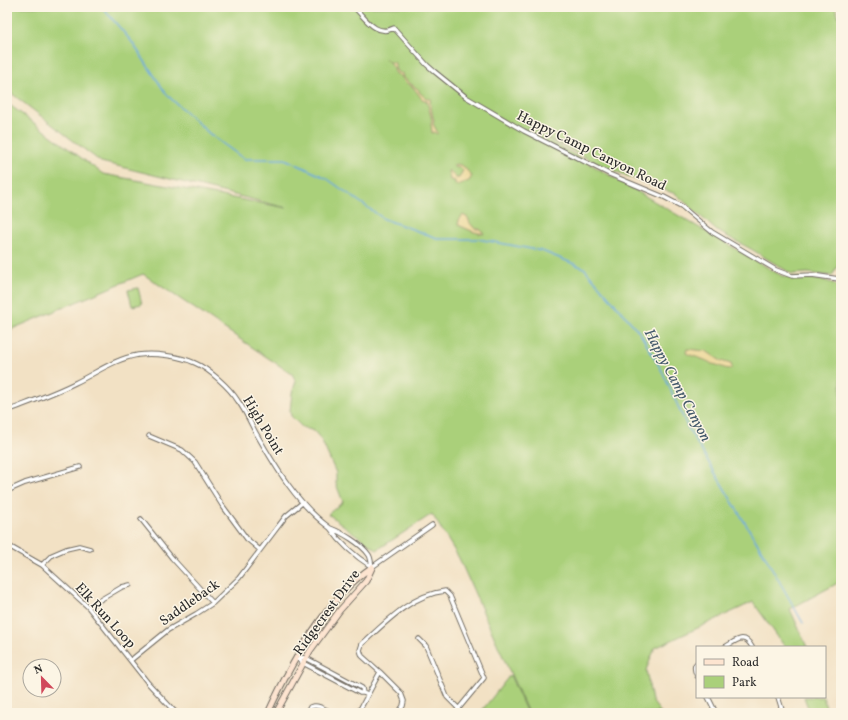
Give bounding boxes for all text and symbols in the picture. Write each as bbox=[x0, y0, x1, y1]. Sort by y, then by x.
street label: Happy Camp Canyon Road bbox=[513, 107, 669, 196]
water label: Happy Camp Canyon bbox=[638, 326, 715, 446]
street label: High Point bbox=[238, 393, 288, 459]
street label: Ridgecrest Drive bbox=[290, 566, 365, 660]
street label: Saddleback bbox=[156, 575, 224, 631]
street label: Elk Run Loop bbox=[70, 579, 140, 653]
legend bbox=[696, 646, 826, 698]
text: Road bbox=[732, 655, 759, 671]
north arrow bbox=[22, 658, 62, 698]
text: N bbox=[32, 662, 45, 679]
text: Park bbox=[732, 675, 757, 691]

